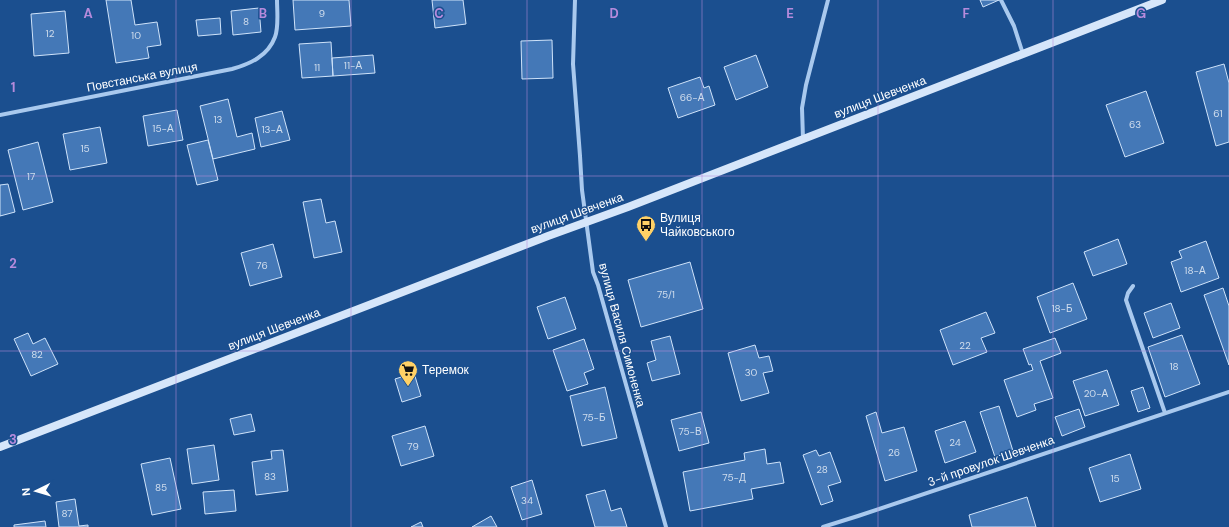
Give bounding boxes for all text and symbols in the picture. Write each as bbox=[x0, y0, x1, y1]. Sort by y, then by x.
text: A bbox=[83, 5, 93, 22]
text: B bbox=[259, 5, 267, 22]
text: C bbox=[434, 5, 444, 22]
text: D bbox=[609, 5, 619, 22]
text: E bbox=[786, 5, 794, 22]
text: F bbox=[962, 5, 970, 22]
text: G bbox=[1136, 5, 1146, 22]
house number: 9 bbox=[319, 7, 325, 20]
house number: 8 bbox=[243, 15, 249, 28]
house number: 12 bbox=[46, 27, 55, 40]
house number: 10 bbox=[131, 29, 141, 42]
street label: Повстанська вулиця bbox=[85, 58, 199, 96]
house number: 11-А bbox=[344, 59, 362, 72]
house number: 11 bbox=[314, 61, 320, 74]
street label: вулиця Шевченка bbox=[832, 72, 929, 122]
text: 1 bbox=[11, 79, 15, 96]
house number: 66-А bbox=[680, 91, 705, 104]
house number: 61 bbox=[1213, 107, 1223, 120]
house number: 13 bbox=[213, 113, 223, 126]
house number: 63 bbox=[1129, 118, 1141, 131]
house number: 15-А bbox=[152, 122, 174, 135]
house number: 13-А bbox=[261, 123, 283, 136]
house number: 15 bbox=[80, 142, 90, 155]
house number: 17 bbox=[27, 170, 35, 183]
street label: вулиця Шевченка bbox=[529, 189, 626, 237]
place label: Вулиця Чайковського bbox=[660, 210, 735, 240]
bus stop icon: Вулиця Чайковського bbox=[635, 214, 657, 242]
text: 2 bbox=[9, 255, 17, 272]
house number: 76 bbox=[256, 259, 268, 272]
street label: вулиця Василя Симоненка bbox=[595, 261, 649, 409]
house number: 18-А bbox=[1184, 264, 1206, 277]
house number: 75/1 bbox=[657, 288, 675, 301]
house number: 18-Б bbox=[1051, 302, 1073, 315]
street label: вулиця Шевченка bbox=[226, 304, 323, 354]
house number: 22 bbox=[959, 339, 971, 352]
house number: 82 bbox=[31, 348, 43, 361]
supermarket icon: Теремок bbox=[397, 359, 419, 387]
house number: 18 bbox=[1169, 360, 1179, 373]
place label: Теремок bbox=[422, 362, 470, 378]
house number: 30 bbox=[745, 366, 758, 379]
house number: 20-А bbox=[1084, 387, 1109, 400]
house number: 75-Б bbox=[582, 411, 606, 424]
house number: 75-В bbox=[678, 425, 702, 438]
text: 3 bbox=[9, 431, 17, 448]
street label: 3-й провулок Шевченка bbox=[926, 432, 1057, 490]
house number: 24 bbox=[949, 436, 961, 449]
house number: 79 bbox=[407, 440, 419, 453]
house number: 26 bbox=[888, 446, 900, 459]
house number: 28 bbox=[816, 463, 828, 476]
house number: 83 bbox=[264, 470, 276, 483]
north arrow bbox=[16, 471, 56, 511]
house number: 75-Д bbox=[722, 471, 746, 484]
house number: 15 bbox=[1110, 472, 1120, 485]
house number: 85 bbox=[155, 481, 167, 494]
text: N bbox=[19, 487, 33, 496]
house number: 34 bbox=[521, 494, 533, 507]
house number: 87 bbox=[61, 507, 73, 520]

